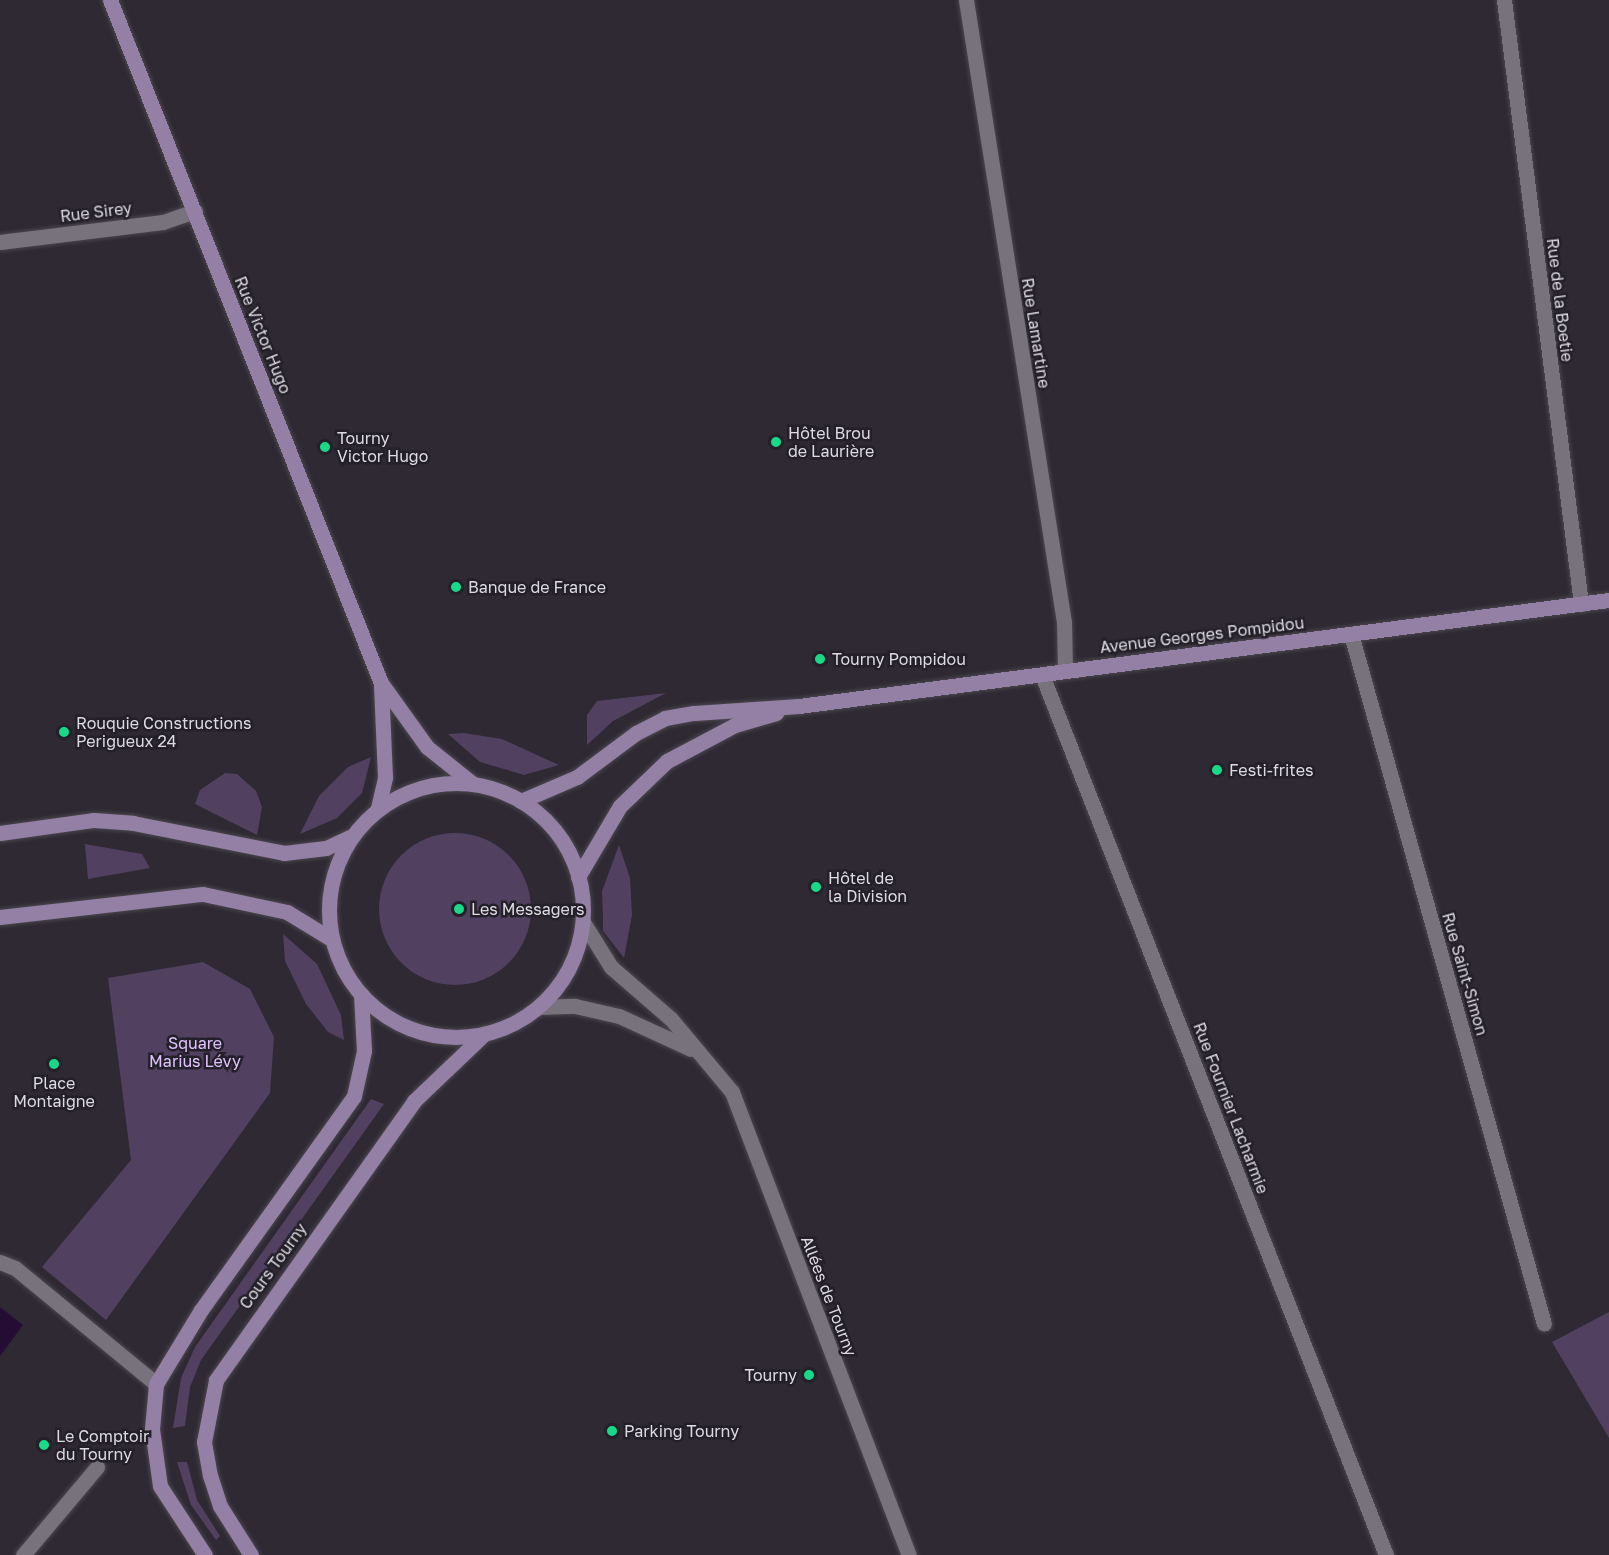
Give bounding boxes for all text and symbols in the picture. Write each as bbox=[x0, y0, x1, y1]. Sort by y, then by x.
street label: Rue Sirey bbox=[59, 198, 133, 226]
street label: Rue de la Boetie bbox=[1543, 237, 1577, 363]
street label: Rue Victor Hugo bbox=[231, 274, 295, 396]
street label: Rue Lamartine bbox=[1018, 276, 1054, 390]
place label: Hôtel Brou de Laurière bbox=[788, 423, 874, 461]
place label: Tourny Victor Hugo bbox=[337, 428, 428, 466]
marker: Hôtel Brou de Laurière bbox=[769, 435, 783, 449]
marker: Tourny Victor Hugo bbox=[318, 440, 332, 454]
place label: Banque de France bbox=[468, 577, 606, 597]
marker: Banque de France bbox=[449, 580, 463, 594]
street label: Avenue Georges Pompidou bbox=[1099, 613, 1305, 657]
place label: Tourny Pompidou bbox=[832, 649, 966, 669]
marker: Tourny Pompidou bbox=[813, 652, 827, 666]
place label: Rouquie Constructions Perigueux 24 bbox=[76, 713, 252, 751]
marker: Rouquie Constructions Perigueux 24 bbox=[57, 725, 71, 739]
place label: Festi-frites bbox=[1229, 760, 1313, 780]
marker: Festi-frites bbox=[1210, 763, 1224, 777]
place label: Hôtel de la Division bbox=[828, 868, 907, 906]
marker: Hôtel de la Division bbox=[809, 880, 823, 894]
place label: Les Messagers bbox=[471, 899, 585, 919]
marker: Les Messagers bbox=[452, 902, 466, 916]
street label: Rue Saint-Simon bbox=[1438, 910, 1492, 1038]
street label: Rue Fournier Lacharmie bbox=[1189, 1020, 1273, 1196]
park label: Square Marius Lévy bbox=[149, 1033, 241, 1071]
marker: Place Montaigne bbox=[47, 1057, 61, 1071]
place label: Place Montaigne bbox=[13, 1073, 95, 1111]
street label: Cours Tourny bbox=[235, 1219, 311, 1313]
street label: Allées de Tourny bbox=[797, 1233, 861, 1359]
place label: Tourny bbox=[745, 1365, 797, 1385]
marker: Tourny bbox=[802, 1368, 816, 1382]
place label: Parking Tourny bbox=[624, 1421, 739, 1441]
marker: Parking Tourny bbox=[605, 1424, 619, 1438]
place label: Le Comptoir du Tourny bbox=[56, 1426, 149, 1464]
marker: Le Comptoir du Tourny bbox=[37, 1438, 51, 1452]

